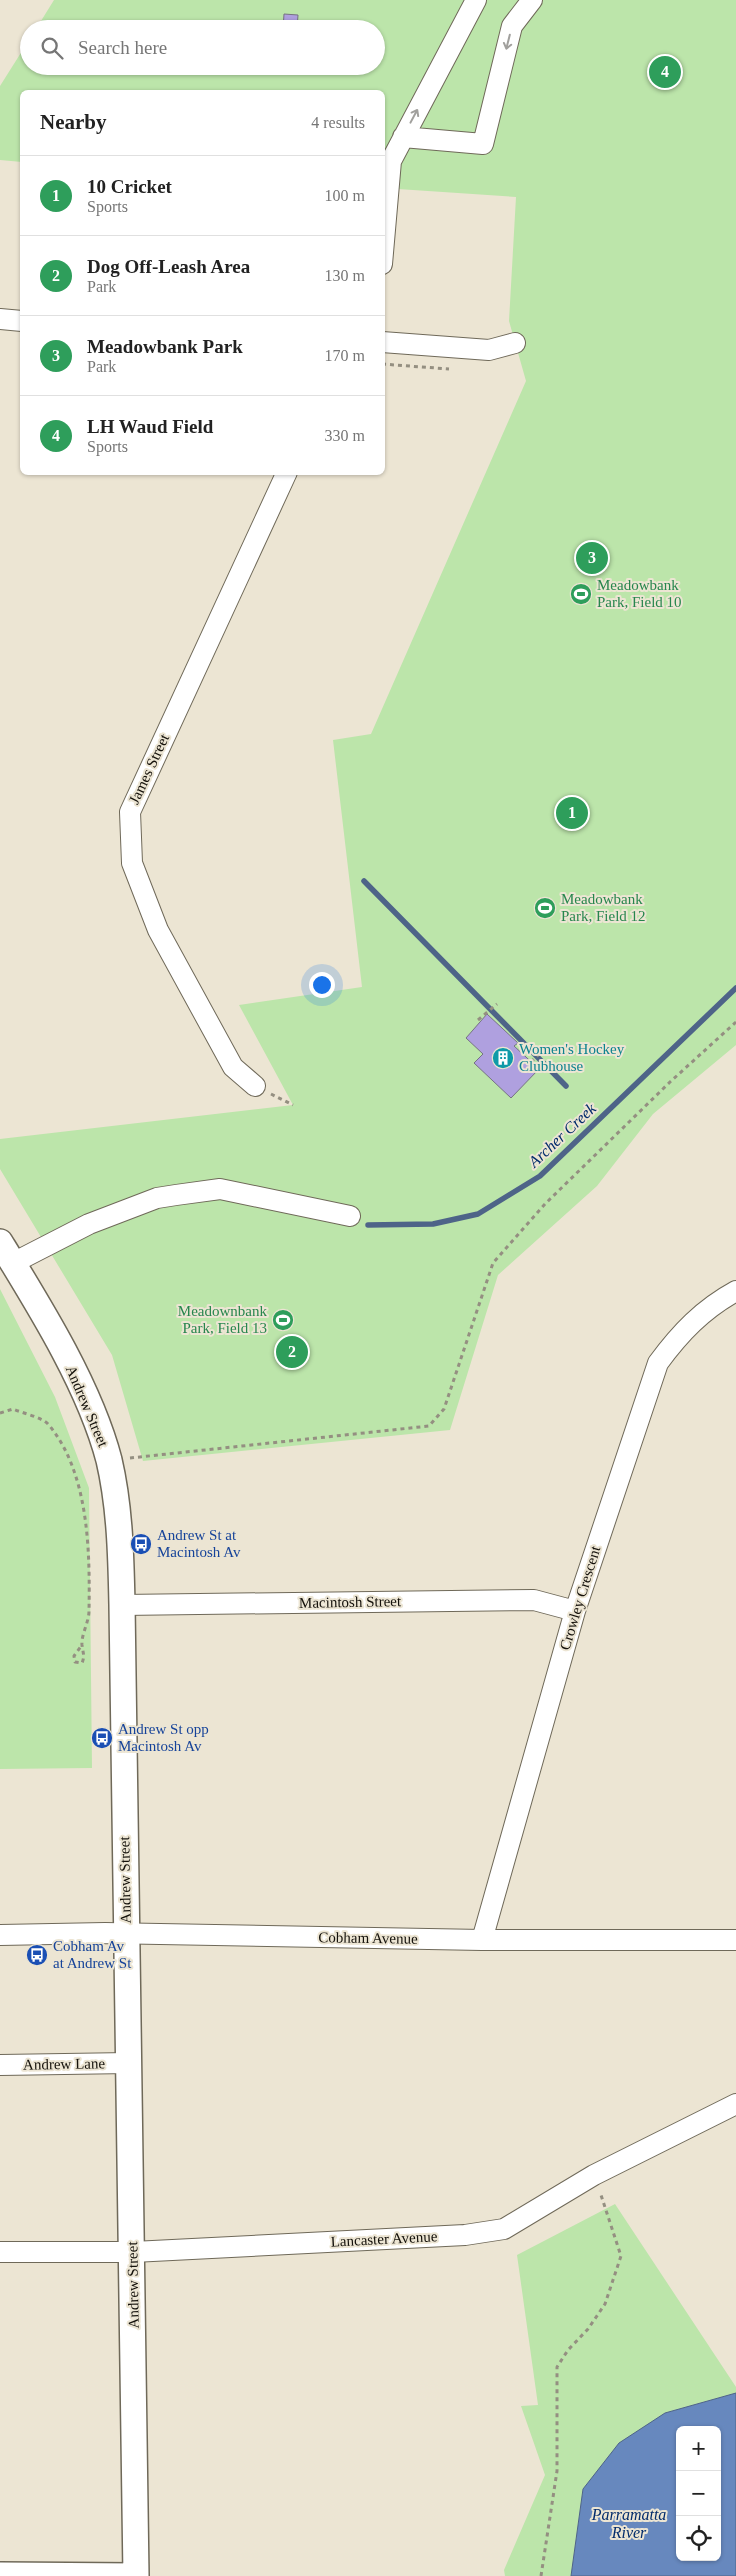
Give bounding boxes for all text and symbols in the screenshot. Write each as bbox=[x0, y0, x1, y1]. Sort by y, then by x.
search box bbox=[20, 20, 385, 75]
one-way arrow bbox=[503, 33, 512, 49]
icon: search bbox=[38, 34, 66, 62]
text: Search here bbox=[78, 37, 167, 58]
pin: 4 bbox=[649, 53, 681, 91]
one-way arrow bbox=[409, 109, 419, 124]
text: Nearby bbox=[40, 110, 107, 134]
text: 4 results bbox=[311, 114, 365, 131]
text: 10 Cricket bbox=[87, 176, 172, 197]
text: 1 bbox=[52, 187, 60, 204]
text: 100 m bbox=[325, 187, 365, 204]
text: Sports bbox=[87, 198, 128, 215]
text: Dog Off-Leash Area bbox=[87, 256, 250, 277]
text: 2 bbox=[52, 267, 60, 284]
text: 130 m bbox=[325, 267, 365, 284]
text: Park bbox=[87, 278, 116, 295]
text: Meadowbank Park bbox=[87, 336, 243, 357]
text: 3 bbox=[52, 347, 60, 364]
text: 170 m bbox=[325, 347, 365, 364]
text: Park bbox=[87, 358, 116, 375]
text: LH Waud Field bbox=[87, 416, 213, 437]
text: 4 bbox=[52, 427, 60, 444]
text: 330 m bbox=[325, 427, 365, 444]
text: Sports bbox=[87, 438, 128, 455]
pin: 3 bbox=[576, 539, 608, 577]
place label: Meadowbank Park, Field 10 bbox=[597, 577, 682, 610]
sports icon: Meadowbank Park, Field 10 bbox=[569, 582, 593, 606]
street label: James Street bbox=[126, 731, 173, 807]
pin: 1 bbox=[556, 794, 588, 832]
place label: Meadowbank Park, Field 12 bbox=[561, 891, 646, 924]
sports icon: Meadowbank Park, Field 12 bbox=[533, 896, 557, 920]
your location bbox=[309, 972, 335, 998]
place label: Women's Hockey Clubhouse bbox=[519, 1041, 625, 1074]
building icon: Women's Hockey Clubhouse bbox=[491, 1046, 515, 1070]
water label: Archer Creek bbox=[524, 1099, 600, 1171]
place label: Meadownbank Park, Field 13 bbox=[178, 1303, 267, 1336]
sports icon: Meadownbank Park, Field 13 bbox=[271, 1308, 295, 1332]
pin: 2 bbox=[276, 1333, 308, 1371]
street label: Andrew Street bbox=[63, 1363, 112, 1450]
place label: Andrew St at Macintosh Av bbox=[157, 1527, 241, 1560]
bus stop icon: Andrew St at Macintosh Av bbox=[129, 1532, 153, 1556]
street label: Crowley Crescent bbox=[557, 1543, 604, 1652]
street label: Macintosh Street bbox=[299, 1593, 402, 1611]
place label: Andrew St opp Macintosh Av bbox=[118, 1721, 209, 1754]
bus stop icon: Andrew St opp Macintosh Av bbox=[90, 1726, 114, 1750]
street label: Andrew Street bbox=[116, 1836, 134, 1924]
street label: Cobham Avenue bbox=[318, 1929, 418, 1947]
place label: Cobham Av at Andrew St bbox=[53, 1938, 132, 1971]
bus stop icon: Cobham Av at Andrew St bbox=[25, 1943, 49, 1967]
street label: Andrew Lane bbox=[23, 2055, 105, 2073]
street label: Lancaster Avenue bbox=[330, 2228, 438, 2250]
street label: Andrew Street bbox=[124, 2241, 142, 2329]
map controls bbox=[676, 2426, 721, 2561]
button: + bbox=[676, 2426, 721, 2471]
button: − bbox=[676, 2471, 721, 2516]
water label: Parramatta River bbox=[591, 2506, 666, 2541]
button: locate bbox=[676, 2516, 721, 2561]

